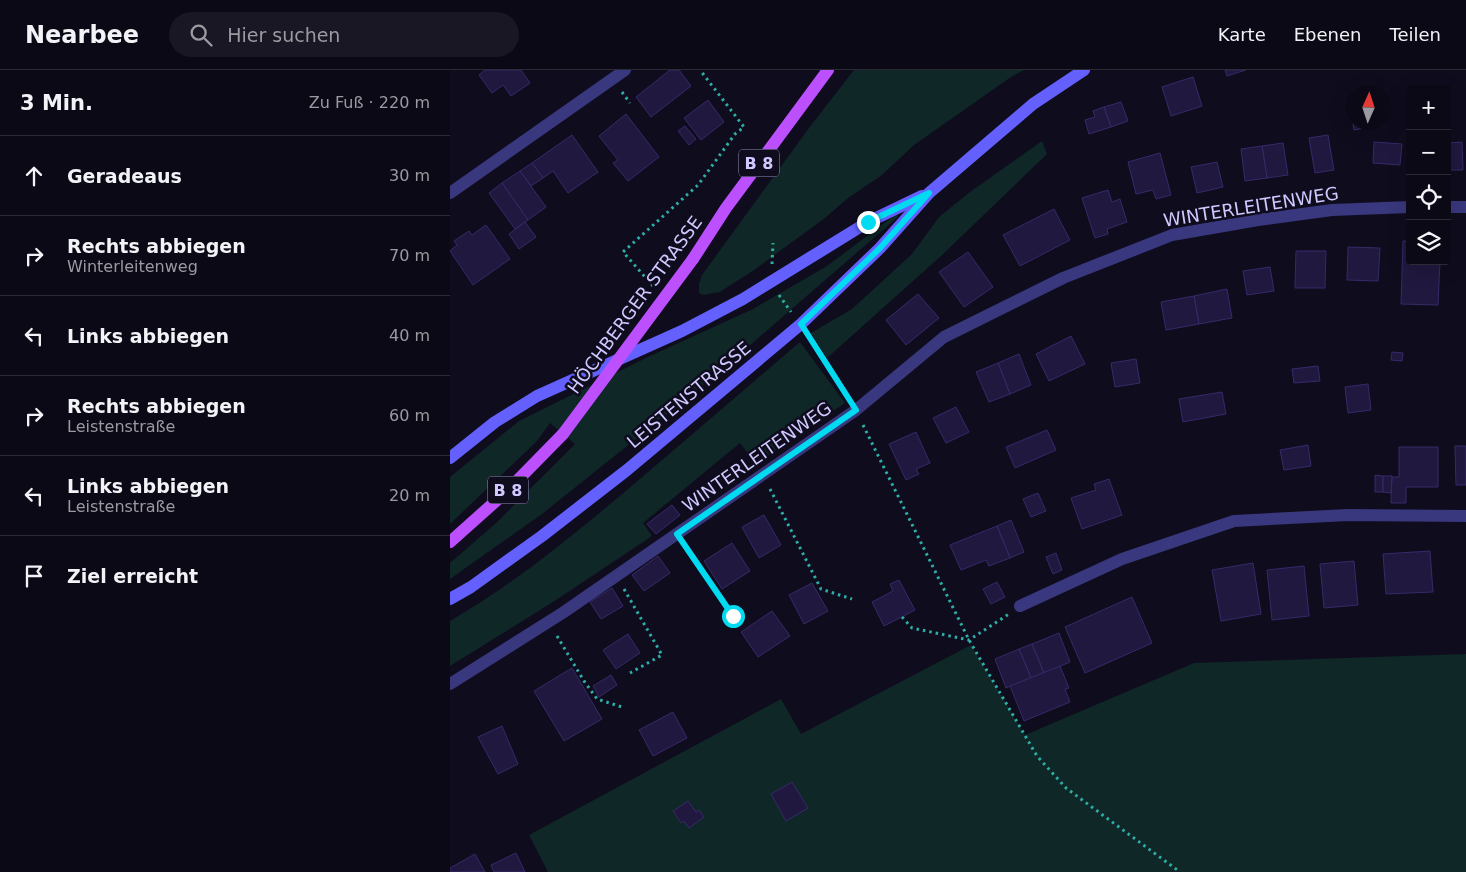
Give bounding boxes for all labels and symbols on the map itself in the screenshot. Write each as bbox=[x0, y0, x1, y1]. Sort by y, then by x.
north arrow bbox=[1346, 85, 1391, 130]
road number: B 8 bbox=[739, 150, 779, 176]
street label: WINTERLEITENWEG bbox=[1162, 182, 1340, 231]
route end bbox=[857, 211, 880, 234]
street label: HÖCHBERGER STRASSE bbox=[563, 212, 706, 398]
street label: LEISTENSTRASSE bbox=[623, 337, 755, 452]
street label: WINTERLEITENWEG bbox=[678, 397, 835, 516]
road number: B 8 bbox=[488, 476, 528, 504]
route start bbox=[722, 605, 745, 628]

